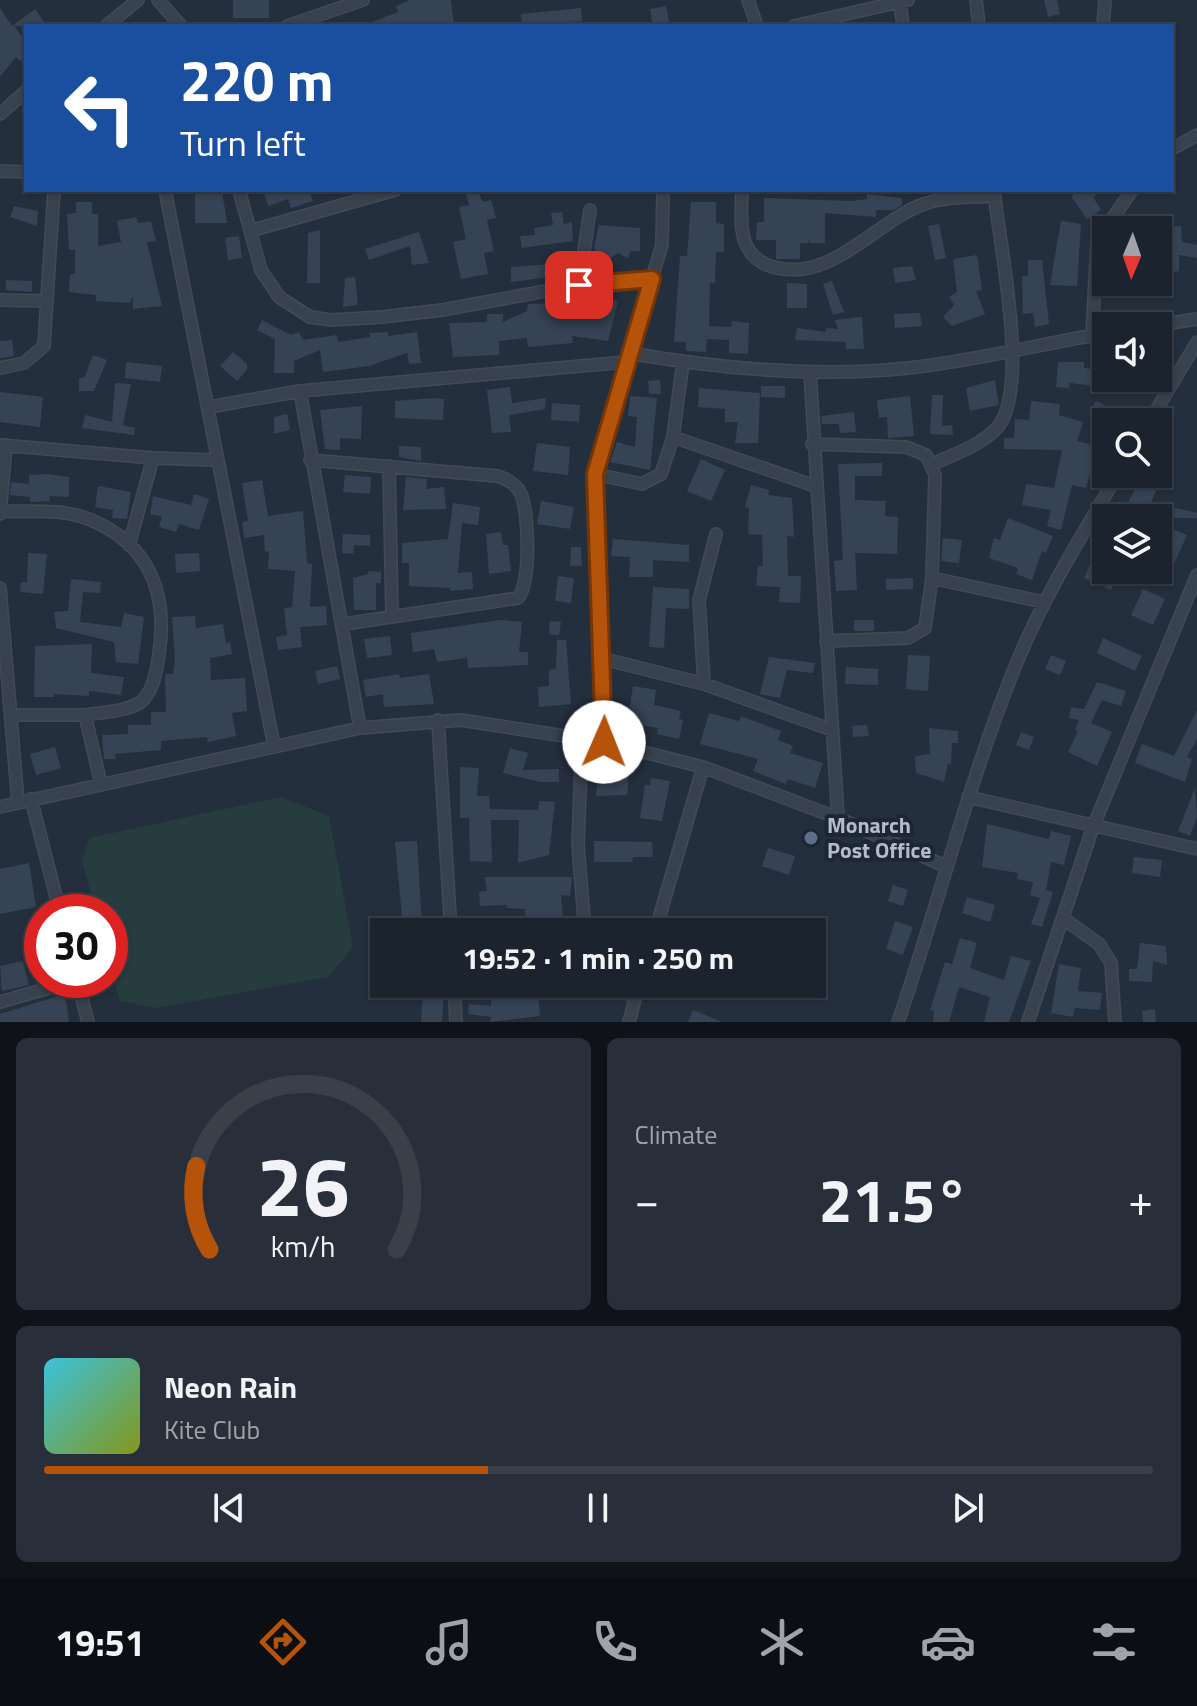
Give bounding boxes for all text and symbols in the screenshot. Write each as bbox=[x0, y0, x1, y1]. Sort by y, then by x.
text: 220 m bbox=[180, 38, 333, 123]
icon: left bbox=[48, 56, 152, 160]
text: Turn left bbox=[180, 115, 306, 170]
north arrow bbox=[1092, 216, 1172, 296]
map controls bbox=[1092, 216, 1172, 584]
pin bbox=[545, 251, 613, 319]
icon: arrive bbox=[557, 263, 601, 307]
button: sound bbox=[1092, 312, 1172, 392]
button: search bbox=[1092, 408, 1172, 488]
button: layers bbox=[1092, 504, 1172, 584]
position arrow bbox=[562, 700, 646, 784]
place label: Monarch Post Office bbox=[827, 808, 932, 867]
marker: Monarch Post Office bbox=[802, 829, 820, 847]
speed limit sign: 30 bbox=[24, 894, 128, 998]
text: 19:52 · 1 min · 250 m bbox=[462, 935, 734, 981]
text: Climate bbox=[635, 1115, 717, 1154]
text: 26 bbox=[257, 1122, 350, 1248]
text: 21.5° bbox=[819, 1154, 969, 1245]
text: − bbox=[635, 1166, 659, 1233]
text: + bbox=[1128, 1166, 1153, 1233]
text: km/h bbox=[271, 1225, 336, 1268]
text: Neon Rain bbox=[164, 1364, 297, 1410]
text: Kite Club bbox=[164, 1410, 260, 1449]
icon: previous bbox=[207, 1486, 251, 1530]
icon: pause bbox=[576, 1486, 620, 1530]
icon: next bbox=[946, 1486, 990, 1530]
icon: directions bbox=[255, 1614, 311, 1670]
icon: music bbox=[421, 1614, 477, 1670]
icon: phone bbox=[587, 1614, 643, 1670]
icon: climate bbox=[754, 1614, 810, 1670]
icon: car bbox=[920, 1614, 976, 1670]
icon: filters bbox=[1086, 1614, 1142, 1670]
text: 19:51 bbox=[55, 1615, 145, 1670]

